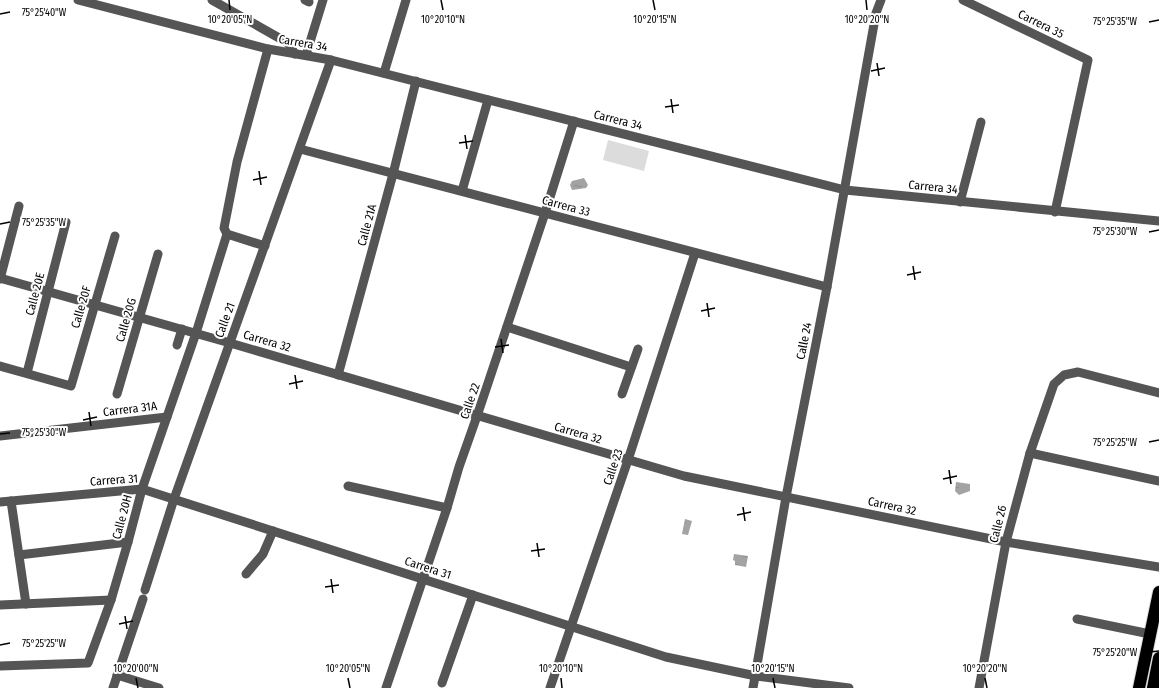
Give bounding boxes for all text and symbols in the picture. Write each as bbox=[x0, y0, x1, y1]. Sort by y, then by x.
text: 75°25'40"W bbox=[22, 7, 67, 19]
street label: Carrera 35 bbox=[1016, 7, 1067, 41]
text: 10°20'05"N bbox=[208, 14, 252, 26]
text: 10°20'10"N bbox=[421, 14, 465, 26]
text: 10°20'15"N bbox=[633, 14, 677, 26]
text: 10°20'20"N bbox=[845, 14, 889, 26]
text: 75°25'35"W bbox=[1093, 16, 1137, 28]
street label: Carrera 34 bbox=[277, 32, 329, 54]
street label: Carrera 34 bbox=[592, 107, 644, 133]
street label: Carrera 34 bbox=[908, 177, 959, 197]
street label: Carrera 33 bbox=[540, 193, 592, 219]
street label: Calle 21A bbox=[355, 202, 379, 247]
text: 75°25'35"W bbox=[22, 217, 66, 229]
text: 75°25'30"W bbox=[1093, 226, 1138, 238]
street label: Calle 20E bbox=[23, 271, 48, 317]
street label: Calle 20F bbox=[68, 283, 94, 330]
street label: Calle 20G bbox=[113, 296, 139, 344]
street label: Calle 21 bbox=[212, 300, 238, 340]
street label: Calle 24 bbox=[794, 321, 814, 361]
street label: Carrera 32 bbox=[242, 328, 292, 354]
street label: Calle 22 bbox=[457, 381, 483, 421]
street label: Carrera 31A bbox=[102, 399, 159, 419]
street label: Carrera 32 bbox=[553, 420, 603, 446]
text: 75°25'30"W bbox=[22, 427, 67, 439]
text: 75°25'25"W bbox=[1093, 437, 1137, 449]
street label: Calle 23 bbox=[600, 447, 626, 487]
street label: Carrera 31 bbox=[89, 471, 139, 489]
street label: Calle 20H bbox=[109, 493, 135, 541]
street label: Carrera 32 bbox=[867, 494, 917, 518]
street label: Calle 26 bbox=[987, 504, 1009, 544]
street label: Carrera 31 bbox=[403, 554, 453, 582]
text: 75°25'25"W bbox=[22, 638, 66, 650]
text: 75°25'20"W bbox=[1093, 647, 1138, 659]
text: 10°20'00"N bbox=[113, 663, 159, 675]
text: 10°20'05"N bbox=[326, 663, 370, 675]
text: 10°20'10"N bbox=[539, 663, 583, 675]
text: 10°20'15"N bbox=[751, 663, 795, 675]
text: 10°20'20"N bbox=[963, 663, 1007, 675]

